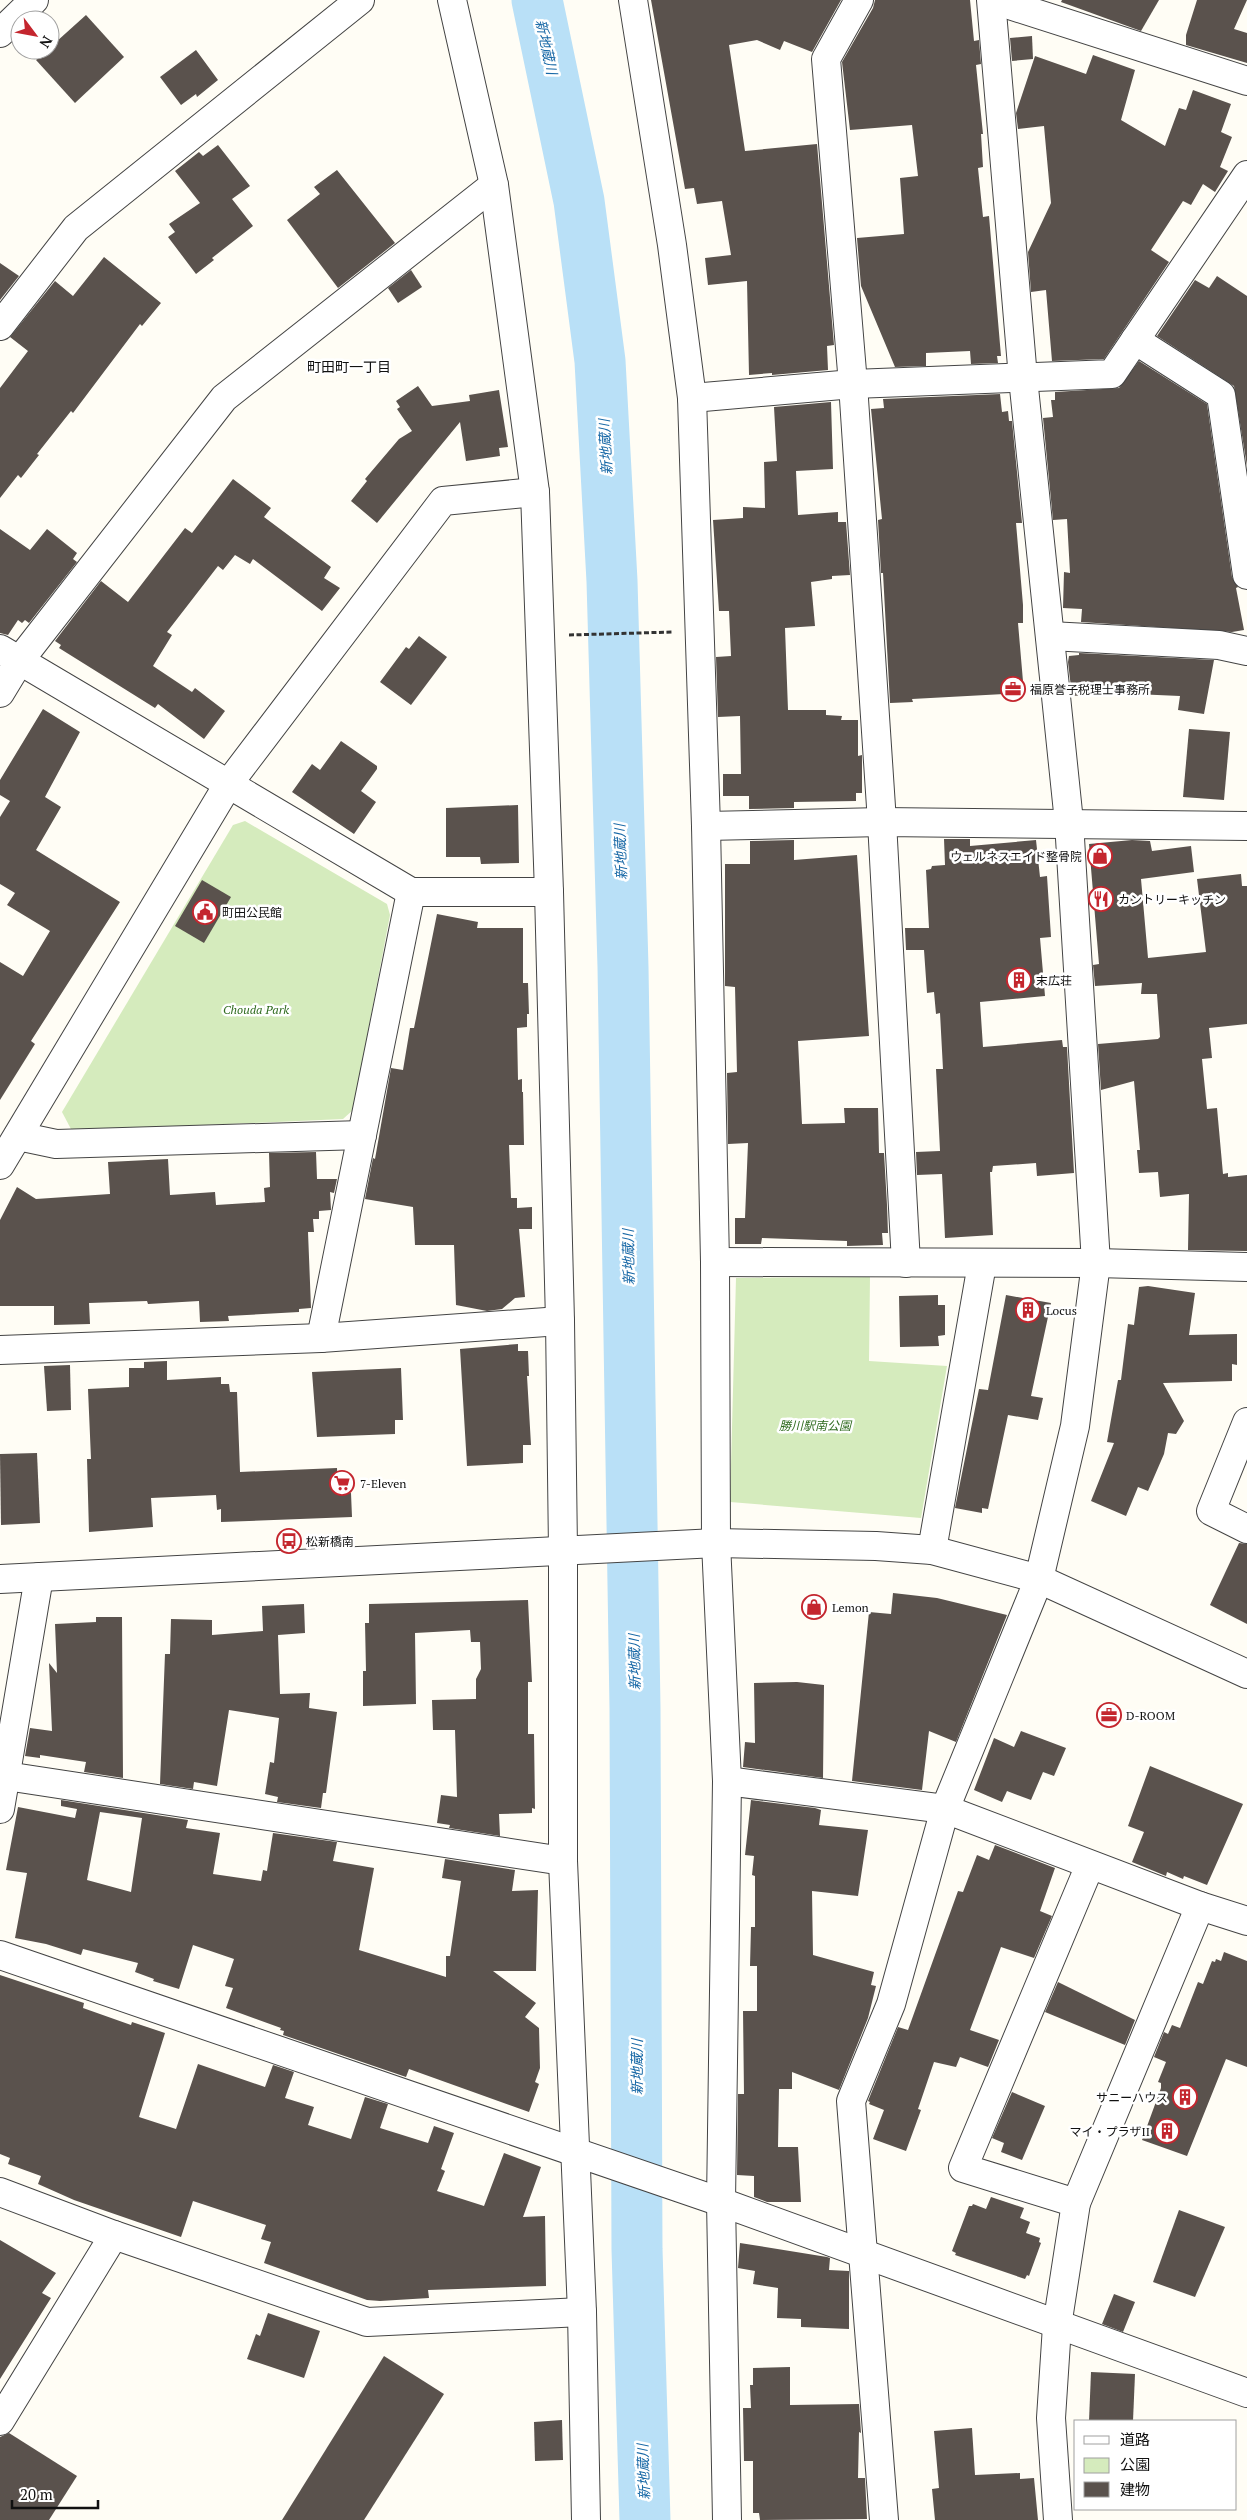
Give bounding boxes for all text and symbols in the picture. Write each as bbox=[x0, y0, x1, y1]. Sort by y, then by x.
north arrow bbox=[10, 10, 60, 60]
water label: 新地蔵川 bbox=[532, 18, 563, 78]
text: N bbox=[35, 33, 57, 52]
district label: 町田町一丁目 bbox=[307, 357, 391, 376]
water label: 新地蔵川 bbox=[594, 417, 616, 475]
office icon: 福原誉子税理士事務所 bbox=[1000, 676, 1026, 702]
place label: 福原誉子税理士事務所 bbox=[1030, 682, 1150, 697]
water label: 新地蔵川 bbox=[609, 822, 630, 880]
shop icon: ウェルネスエイド整骨院 bbox=[1087, 843, 1113, 869]
place label: ウェルネスエイド整骨院 bbox=[950, 849, 1082, 864]
restaurant icon: カントリーキッチン bbox=[1088, 886, 1114, 912]
place label: カントリーキッチン bbox=[1118, 892, 1226, 907]
public building icon: 町田公民館 bbox=[192, 899, 218, 925]
place label: 町田公民館 bbox=[222, 905, 282, 920]
building icon: 末広荘 bbox=[1006, 967, 1032, 993]
place label: 末広荘 bbox=[1036, 973, 1072, 988]
park label: Chouda Park bbox=[223, 1002, 289, 1017]
water label: 新地蔵川 bbox=[618, 1227, 638, 1285]
building icon: Locus bbox=[1015, 1297, 1041, 1323]
place label: Locus bbox=[1046, 1303, 1077, 1318]
park label: 勝川駅南公園 bbox=[779, 1418, 853, 1433]
supermarket icon: 7-Eleven bbox=[329, 1470, 355, 1496]
place label: 7-Eleven bbox=[360, 1476, 406, 1491]
bus stop icon: 松新橋南 bbox=[276, 1528, 302, 1554]
place label: 松新橋南 bbox=[306, 1534, 354, 1549]
shop icon: Lemon bbox=[801, 1594, 827, 1620]
place label: Lemon bbox=[832, 1600, 869, 1615]
water label: 新地蔵川 bbox=[624, 1632, 644, 1690]
office icon: D-ROOM bbox=[1096, 1702, 1122, 1728]
place label: D-ROOM bbox=[1126, 1708, 1176, 1723]
water label: 新地蔵川 bbox=[627, 2037, 646, 2095]
building icon: サニーハウス bbox=[1172, 2084, 1198, 2110]
place label: サニーハウス bbox=[1096, 2090, 1168, 2105]
building icon: マイ・プラザII bbox=[1154, 2118, 1180, 2144]
place label: マイ・プラザII bbox=[1070, 2124, 1150, 2139]
legend bbox=[1074, 2420, 1237, 2510]
text: 道路 bbox=[1120, 2429, 1150, 2449]
water label: 新地蔵川 bbox=[632, 2442, 653, 2500]
text: 公園 bbox=[1120, 2454, 1150, 2474]
scale bar bbox=[12, 2478, 99, 2510]
text: 建物 bbox=[1120, 2479, 1150, 2499]
text: 20 m bbox=[20, 2484, 53, 2504]

